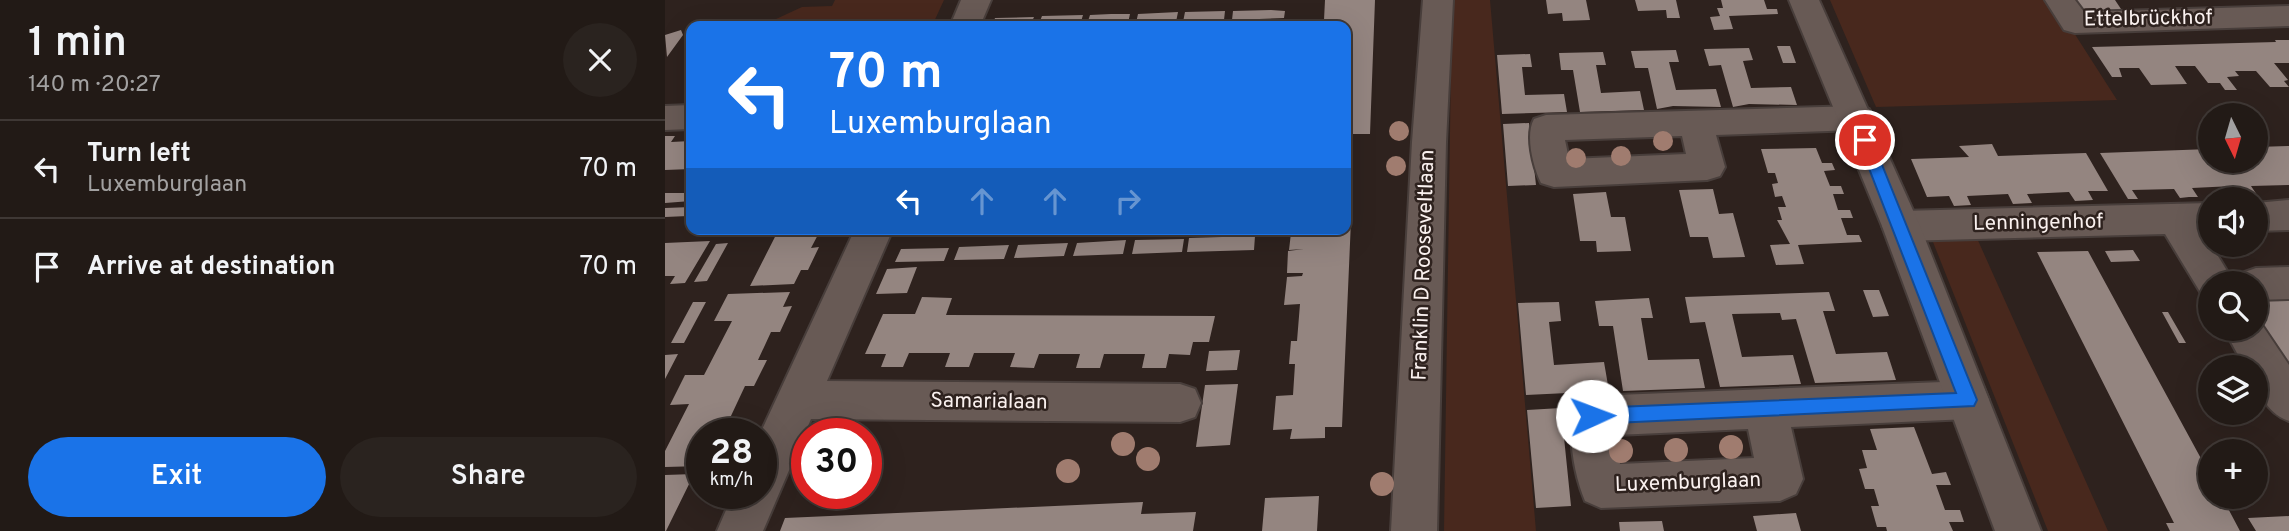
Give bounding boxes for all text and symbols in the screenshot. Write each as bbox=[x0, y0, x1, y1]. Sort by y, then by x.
street label: Ettelbrückhof bbox=[2083, 4, 2213, 34]
text: 1 min bbox=[28, 18, 127, 71]
button: close bbox=[563, 23, 637, 97]
text: 70 m bbox=[829, 44, 943, 106]
icon: left bbox=[714, 49, 805, 140]
text: 140 m · 20:27 bbox=[28, 71, 161, 100]
north arrow bbox=[2198, 103, 2268, 173]
map controls bbox=[2198, 103, 2268, 509]
text: Luxemburglaan bbox=[829, 105, 1052, 145]
pin bbox=[1835, 110, 1895, 170]
icon: arrive bbox=[1846, 121, 1884, 159]
text: Turn left bbox=[87, 138, 191, 171]
street label: Franklin D Rooseveltlaan bbox=[1406, 149, 1442, 381]
icon: left bbox=[28, 150, 66, 188]
text: 70 m bbox=[579, 153, 637, 186]
text: Luxemburglaan bbox=[87, 171, 247, 200]
icon: left bbox=[890, 182, 928, 220]
icon: ahead bbox=[963, 182, 1001, 220]
icon: ahead bbox=[1036, 182, 1074, 220]
icon: right bbox=[1109, 182, 1147, 220]
button: sound bbox=[2198, 187, 2268, 257]
street label: Lenningenhof bbox=[1973, 208, 2103, 238]
icon: arrive bbox=[28, 248, 66, 286]
text: Arrive at destination bbox=[87, 251, 335, 284]
text: 70 m bbox=[579, 251, 637, 284]
button: search bbox=[2198, 271, 2268, 341]
button: layers bbox=[2198, 355, 2268, 425]
position arrow bbox=[1555, 379, 1629, 453]
street label: Samarialaan bbox=[930, 387, 1048, 417]
speed limit sign: 30 bbox=[791, 418, 882, 509]
text: 28 bbox=[710, 432, 753, 476]
button: Exit bbox=[28, 437, 326, 517]
button: Share bbox=[340, 437, 637, 517]
button: + bbox=[2198, 439, 2268, 509]
street label: Luxemburglaan bbox=[1614, 467, 1762, 499]
text: km/h bbox=[710, 469, 753, 492]

